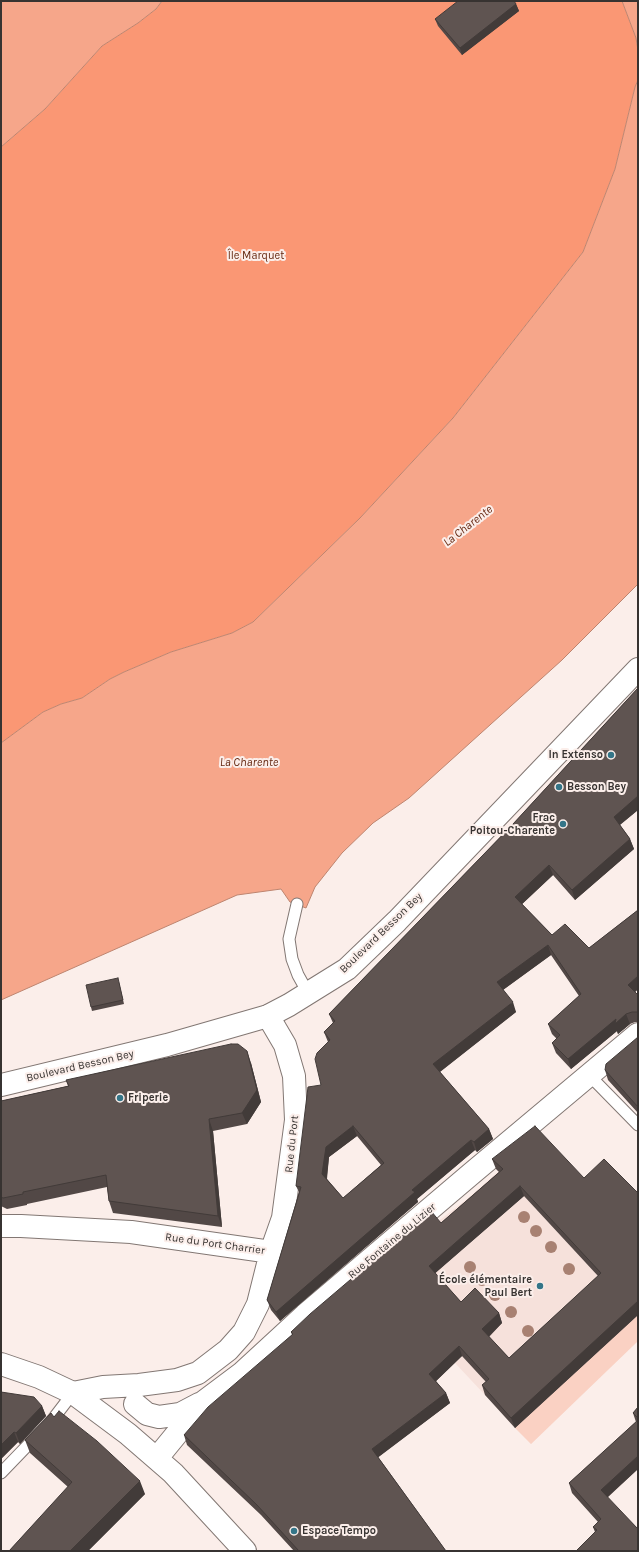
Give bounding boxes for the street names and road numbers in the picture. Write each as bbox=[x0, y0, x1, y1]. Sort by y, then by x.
street label: Boulevard Besson Bey bbox=[337, 890, 425, 976]
street label: Boulevard Besson Bey bbox=[25, 1047, 135, 1085]
street label: Rue du Port bbox=[282, 1115, 302, 1173]
street label: Rue Fontaine du Lizier bbox=[345, 1200, 439, 1282]
street label: Rue du Port Charrier bbox=[164, 1230, 266, 1258]

